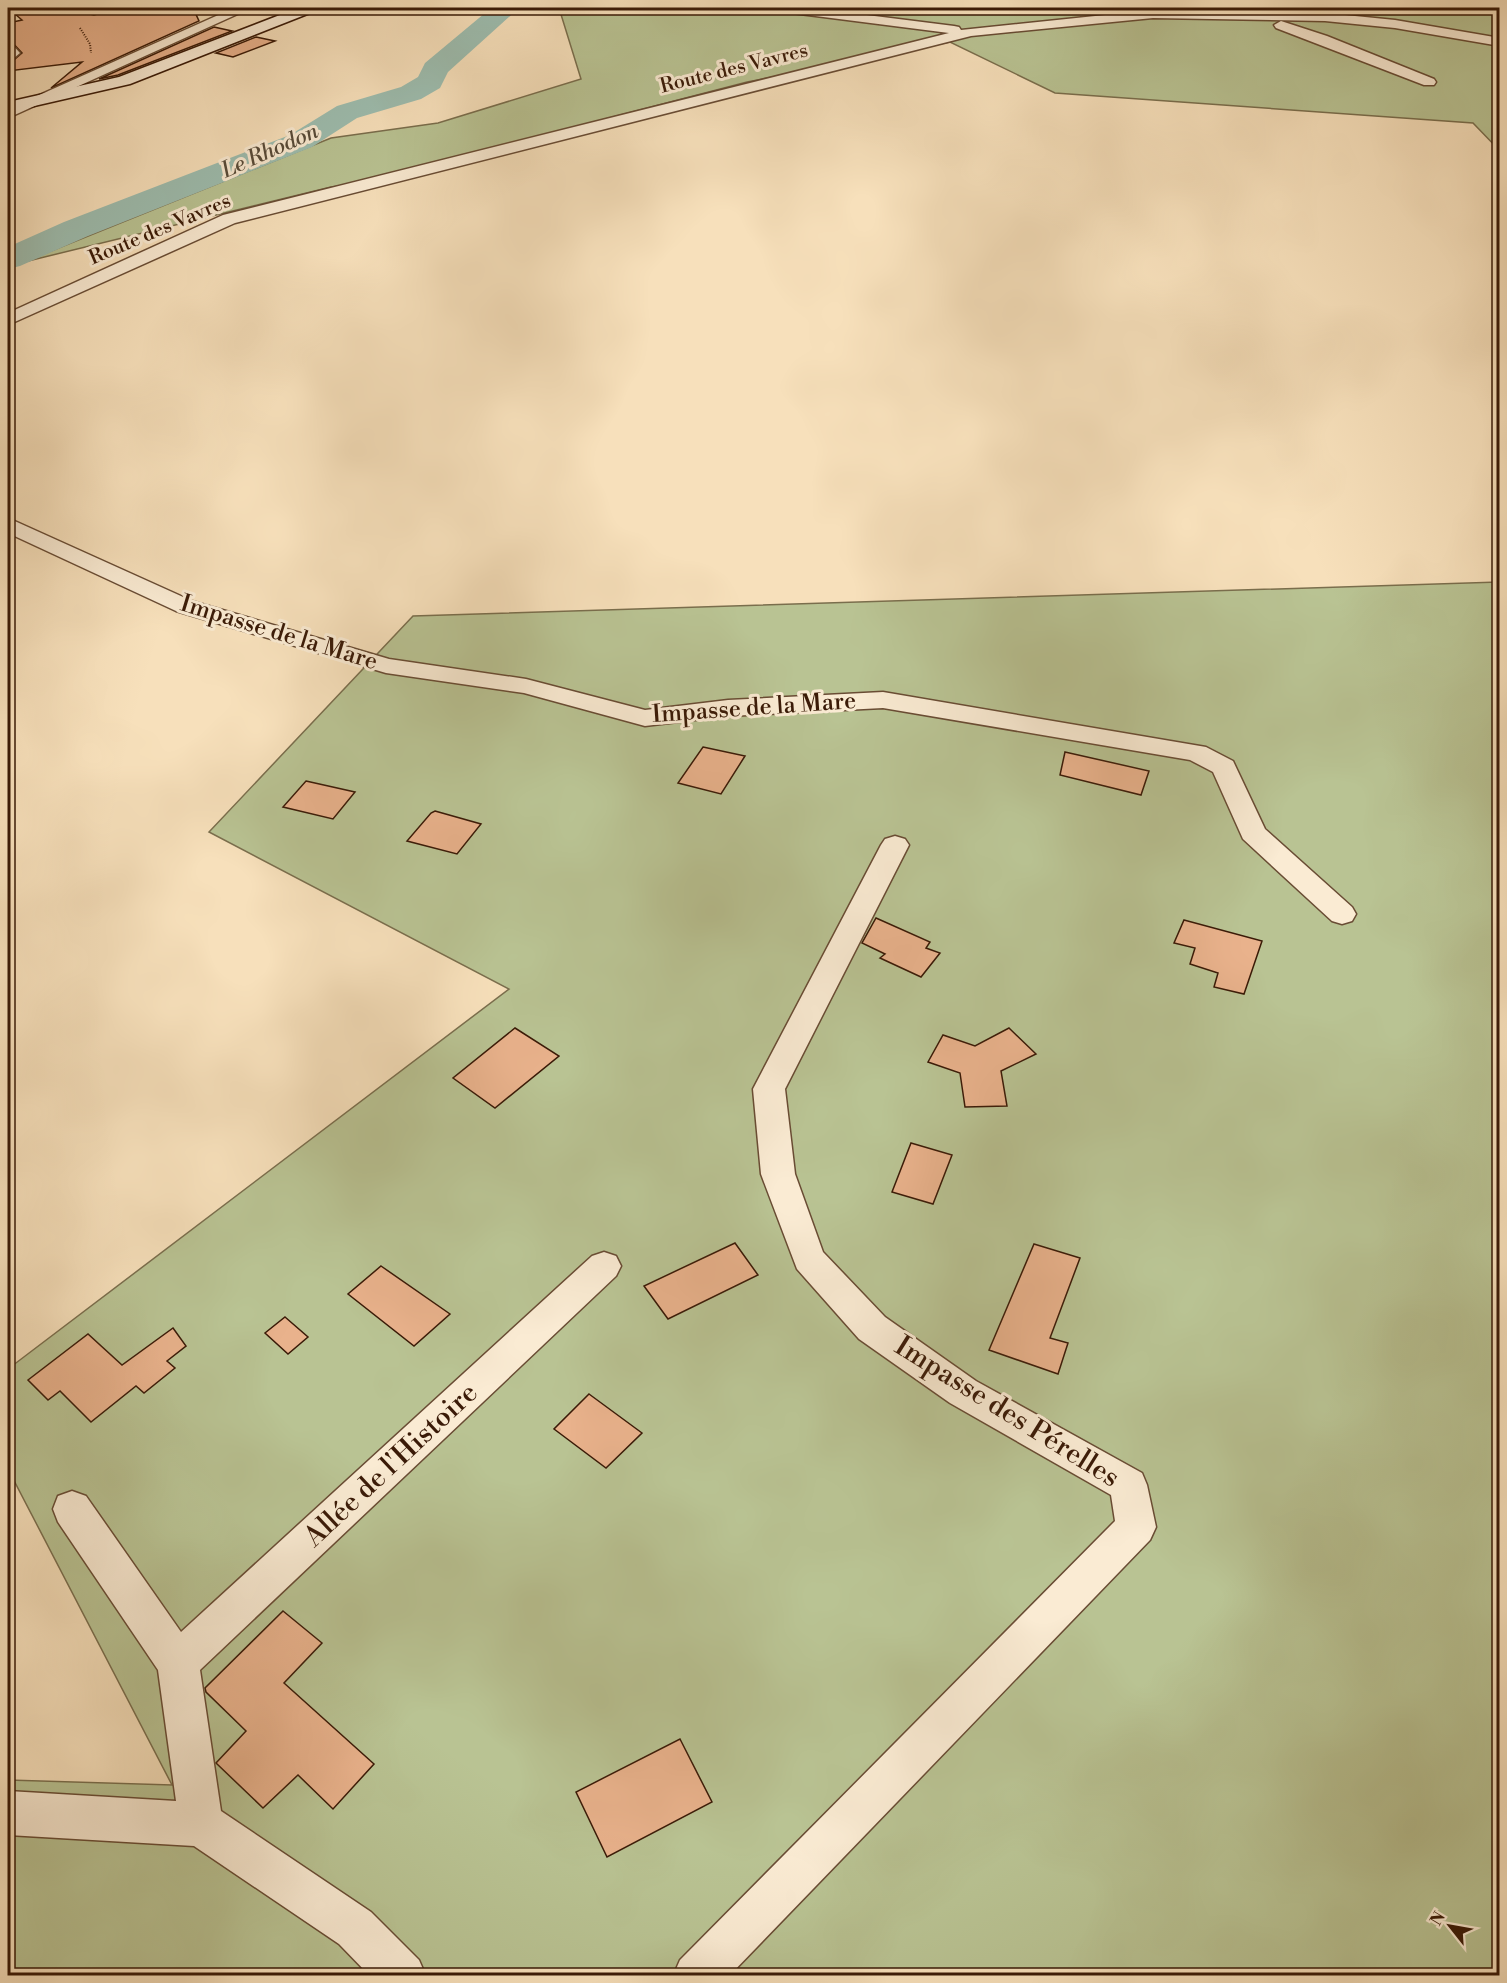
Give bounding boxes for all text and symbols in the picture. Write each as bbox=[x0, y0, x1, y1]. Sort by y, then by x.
street label: Route des Vavres bbox=[657, 39, 811, 99]
water label: Le Rhodon bbox=[216, 117, 323, 185]
street label: Route des Vavres bbox=[85, 189, 235, 271]
street label: Impasse de la Mare bbox=[177, 589, 381, 677]
street label: Impasse de la Mare bbox=[651, 686, 857, 730]
street label: Impasse des Pérelles bbox=[888, 1329, 1126, 1495]
street label: Allée de l'Histoire bbox=[296, 1375, 485, 1555]
north arrow bbox=[1420, 1896, 1480, 1956]
text: N bbox=[1426, 1908, 1450, 1929]

